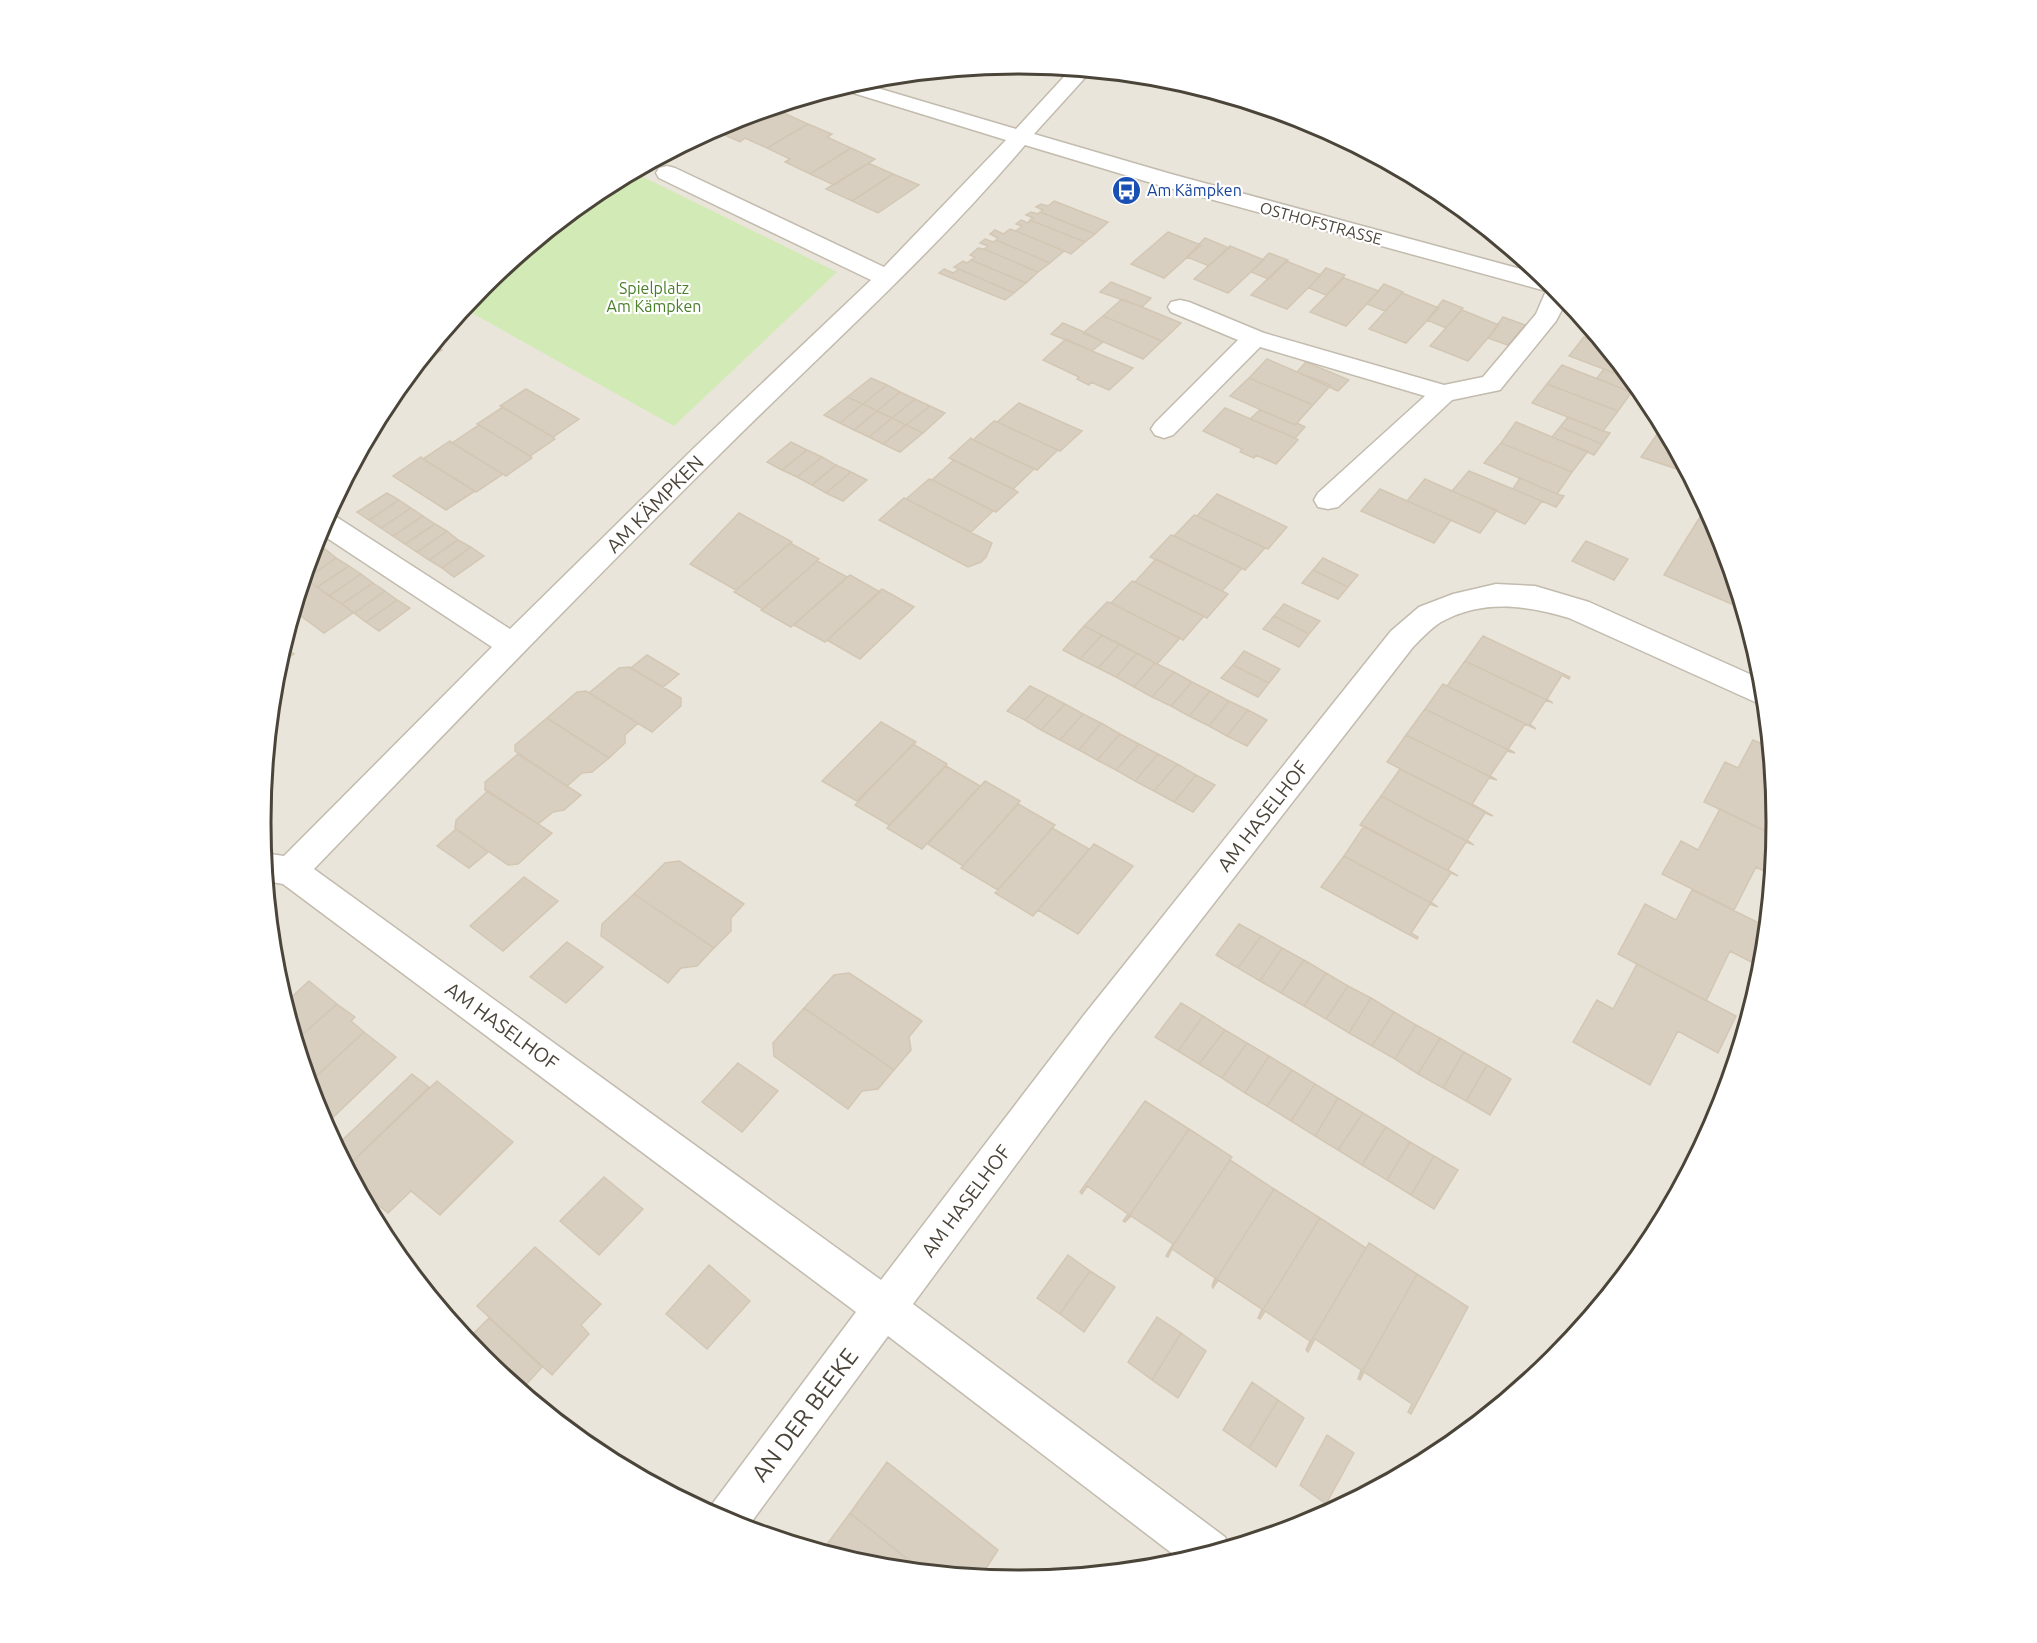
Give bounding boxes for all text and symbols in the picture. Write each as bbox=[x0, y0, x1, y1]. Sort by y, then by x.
bus stop icon: Am Kämpken bbox=[1110, 174, 1142, 206]
place label: Am Kämpken bbox=[1147, 181, 1242, 199]
street label: OSTHOFSTRASSE bbox=[1258, 198, 1384, 248]
park label: Spielplatz Am Kämpken bbox=[607, 279, 701, 315]
street label: AM KÄMPKEN bbox=[601, 450, 708, 557]
street label: AM HASELHOF bbox=[1212, 756, 1313, 876]
street label: AM HASELHOF bbox=[441, 977, 563, 1074]
street label: AM HASELHOF bbox=[916, 1140, 1015, 1261]
street label: AN DER BEEKE bbox=[746, 1343, 863, 1486]

